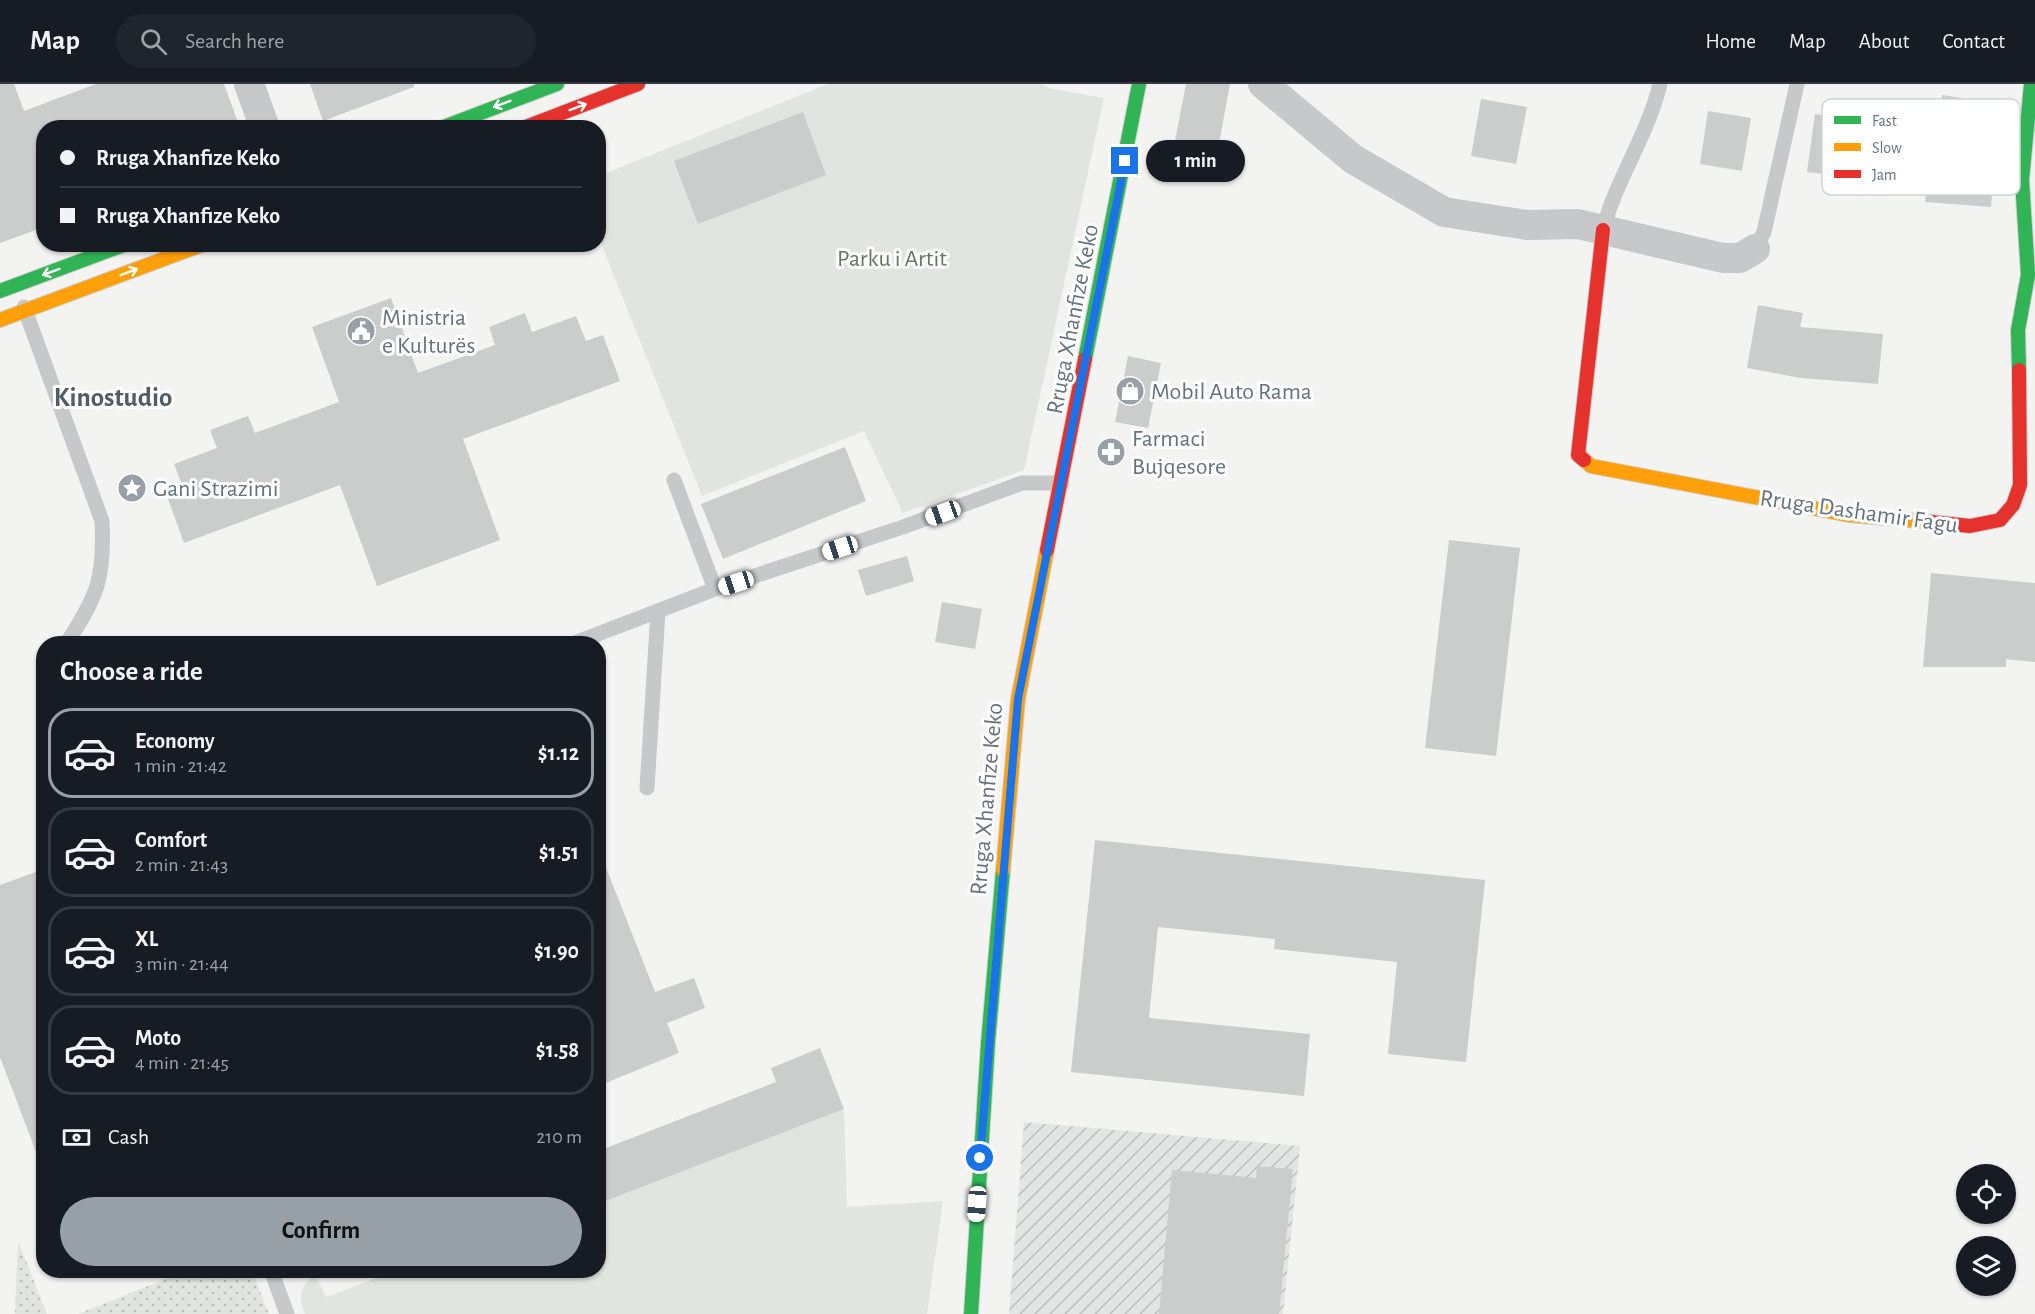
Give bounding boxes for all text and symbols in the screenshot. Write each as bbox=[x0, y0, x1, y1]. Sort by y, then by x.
search box bbox=[116, 14, 536, 68]
icon: search bbox=[137, 25, 170, 58]
text: Map bbox=[30, 27, 80, 55]
text: Search here bbox=[185, 30, 284, 52]
text: Home bbox=[1705, 31, 1756, 52]
text: Map bbox=[1789, 31, 1826, 52]
text: About bbox=[1859, 31, 1909, 52]
text: Contact bbox=[1942, 31, 2005, 52]
legend bbox=[1822, 99, 2020, 195]
one-way arrow bbox=[493, 100, 512, 111]
one-way arrow bbox=[568, 100, 587, 111]
text: Fast bbox=[1872, 113, 1897, 129]
callout: 1 min bbox=[1146, 140, 1245, 182]
text: Slow bbox=[1872, 140, 1902, 156]
text: Rruga Xhanfize Keko bbox=[96, 147, 280, 169]
route end bbox=[1111, 147, 1138, 174]
text: 1 min bbox=[1174, 151, 1217, 171]
text: Jam bbox=[1872, 167, 1897, 183]
text: Rruga Xhanfize Keko bbox=[96, 205, 280, 227]
street label: Rruga Xhanfize Keko bbox=[1043, 222, 1103, 416]
park label: Parku i Artit bbox=[837, 247, 947, 271]
one-way arrow bbox=[120, 266, 138, 277]
one-way arrow bbox=[42, 267, 61, 278]
place label: Ministria e Kulturës bbox=[382, 306, 475, 358]
public building icon: Ministria e Kulturës bbox=[345, 315, 377, 347]
shop icon: Mobil Auto Rama bbox=[1114, 375, 1146, 407]
place label: Mobil Auto Rama bbox=[1151, 380, 1312, 404]
district label: Kinostudio bbox=[54, 384, 172, 411]
place label: Farmaci Bujqesore bbox=[1132, 427, 1226, 479]
pharmacy icon: Farmaci Bujqesore bbox=[1095, 436, 1127, 468]
place icon: Gani Strazimi bbox=[116, 472, 148, 504]
place label: Gani Strazimi bbox=[153, 477, 278, 501]
street label: Rruga Dashamir Fagu bbox=[1758, 486, 1959, 538]
car bbox=[923, 498, 963, 528]
car bbox=[820, 534, 860, 562]
car bbox=[716, 569, 756, 597]
text: Choose a ride bbox=[60, 658, 203, 685]
street label: Rruga Xhanfize Keko bbox=[967, 702, 1007, 896]
icon: car bbox=[63, 726, 117, 780]
text: Economy bbox=[135, 730, 215, 752]
text: $1.12 bbox=[538, 742, 579, 764]
text: 1 min · 21:42 bbox=[135, 756, 227, 776]
icon: car bbox=[63, 825, 117, 879]
text: Comfort bbox=[135, 829, 207, 851]
text: $1.51 bbox=[539, 841, 579, 863]
text: 2 min · 21:43 bbox=[135, 855, 228, 875]
icon: car bbox=[63, 924, 117, 978]
text: XL bbox=[135, 928, 158, 950]
text: $1.90 bbox=[534, 940, 579, 962]
text: 3 min · 21:44 bbox=[135, 954, 229, 974]
icon: car bbox=[63, 1023, 117, 1077]
text: Moto bbox=[135, 1027, 181, 1049]
text: $1.58 bbox=[536, 1039, 579, 1061]
text: 4 min · 21:45 bbox=[135, 1053, 229, 1073]
icon: cash bbox=[60, 1121, 93, 1154]
text: Cash bbox=[108, 1126, 149, 1148]
text: 210 m bbox=[536, 1127, 582, 1147]
route start bbox=[966, 1144, 993, 1171]
map controls bbox=[1956, 1164, 2016, 1296]
button: locate bbox=[1956, 1164, 2016, 1224]
car bbox=[967, 1185, 987, 1223]
button: Confirm bbox=[60, 1197, 582, 1266]
button: layers bbox=[1956, 1236, 2016, 1296]

